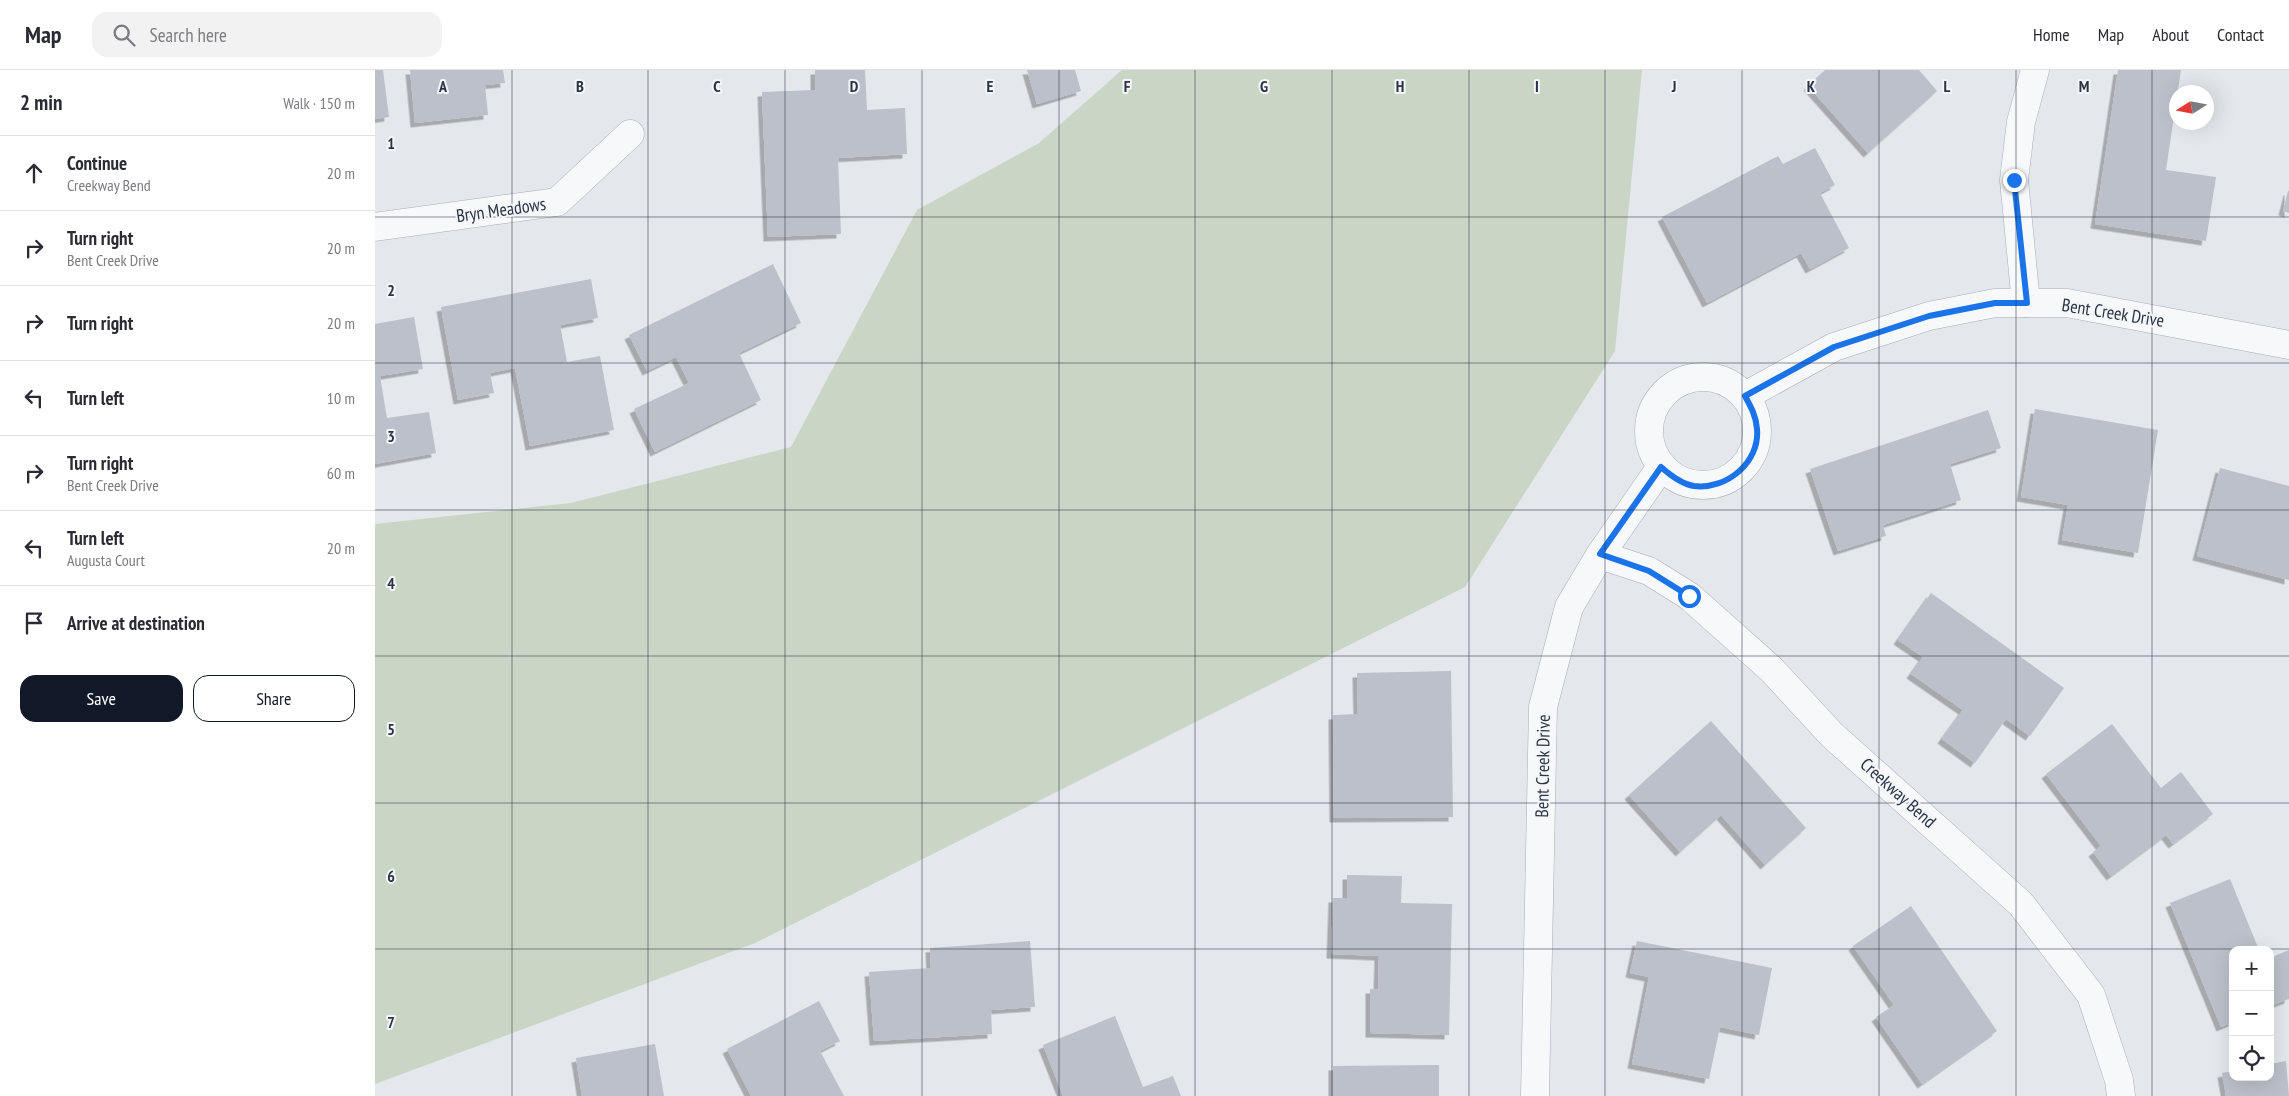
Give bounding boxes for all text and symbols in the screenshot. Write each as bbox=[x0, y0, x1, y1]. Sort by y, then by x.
search box bbox=[92, 12, 442, 57]
text: Map bbox=[25, 19, 62, 50]
icon: search bbox=[110, 21, 138, 49]
text: Search here bbox=[150, 23, 227, 47]
text: Home bbox=[2033, 23, 2070, 46]
text: Map bbox=[2098, 23, 2124, 46]
text: About bbox=[2152, 23, 2189, 46]
text: Contact bbox=[2217, 23, 2264, 46]
text: A bbox=[438, 76, 448, 96]
text: B bbox=[576, 76, 584, 96]
text: C bbox=[713, 76, 721, 96]
text: D bbox=[850, 76, 859, 96]
text: E bbox=[987, 76, 994, 96]
text: F bbox=[1124, 76, 1131, 96]
text: G bbox=[1260, 76, 1268, 96]
text: H bbox=[1396, 76, 1404, 96]
text: I bbox=[1535, 76, 1539, 96]
text: J bbox=[1671, 76, 1676, 96]
text: K bbox=[1807, 76, 1816, 96]
text: L bbox=[1944, 76, 1951, 96]
text: M bbox=[2079, 76, 2089, 96]
north arrow bbox=[2169, 85, 2214, 130]
text: 2 min bbox=[20, 89, 62, 116]
text: Walk · 150 m bbox=[283, 93, 355, 113]
text: 1 bbox=[387, 133, 395, 153]
text: Continue bbox=[67, 151, 127, 175]
icon: ahead bbox=[20, 159, 48, 187]
text: 20 m bbox=[327, 163, 355, 183]
route end bbox=[2003, 169, 2026, 192]
text: Creekway Bend bbox=[67, 175, 151, 195]
street label: Bryn Meadows bbox=[455, 192, 547, 227]
text: Turn right bbox=[67, 226, 133, 250]
icon: right bbox=[20, 234, 48, 262]
text: 20 m bbox=[327, 238, 355, 258]
text: Bent Creek Drive bbox=[67, 250, 159, 270]
text: 2 bbox=[387, 280, 395, 300]
street label: Bent Creek Drive bbox=[2060, 293, 2166, 332]
icon: right bbox=[20, 309, 48, 337]
text: Turn right bbox=[67, 311, 133, 335]
text: 20 m bbox=[327, 313, 355, 333]
icon: left bbox=[20, 384, 48, 412]
text: Turn left bbox=[67, 386, 124, 410]
text: 10 m bbox=[327, 388, 355, 408]
text: 3 bbox=[387, 426, 395, 446]
text: Turn right bbox=[67, 451, 133, 475]
icon: right bbox=[20, 459, 48, 487]
text: 60 m bbox=[327, 463, 355, 483]
text: Bent Creek Drive bbox=[67, 475, 159, 495]
text: Turn left bbox=[67, 526, 124, 550]
icon: left bbox=[20, 534, 48, 562]
text: 20 m bbox=[327, 538, 355, 558]
text: Augusta Court bbox=[67, 550, 145, 570]
text: 4 bbox=[387, 573, 395, 593]
route start bbox=[1678, 585, 1701, 608]
icon: arrive bbox=[20, 609, 48, 637]
text: Arrive at destination bbox=[67, 611, 205, 635]
button: Save bbox=[20, 675, 183, 722]
button: Share bbox=[193, 675, 355, 722]
street label: Bent Creek Drive bbox=[1530, 714, 1555, 818]
text: 5 bbox=[387, 719, 395, 739]
street label: Creekway Bend bbox=[1856, 753, 1941, 833]
text: 6 bbox=[387, 866, 395, 886]
map controls bbox=[2229, 946, 2274, 1081]
button: + bbox=[2229, 946, 2274, 991]
button: − bbox=[2229, 991, 2274, 1036]
text: 7 bbox=[387, 1012, 395, 1032]
button: locate bbox=[2229, 1036, 2274, 1081]

